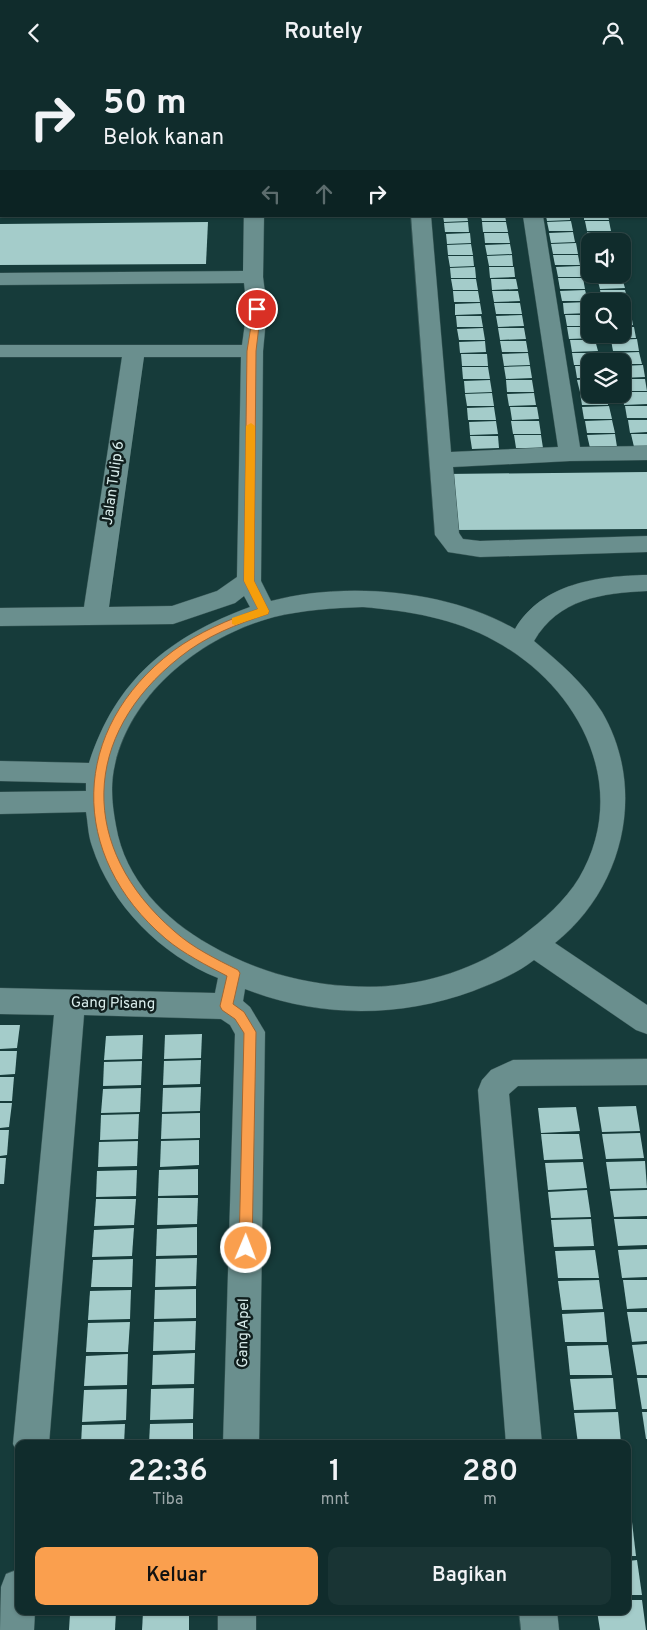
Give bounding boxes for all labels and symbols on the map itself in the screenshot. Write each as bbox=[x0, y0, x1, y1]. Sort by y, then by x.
pin bbox=[236, 288, 278, 330]
street label: Jalan Tulip 6 bbox=[99, 440, 129, 526]
street label: Gang Pisang bbox=[71, 994, 155, 1014]
position arrow bbox=[219, 1221, 271, 1273]
street label: Gang Apel bbox=[234, 1298, 254, 1368]

